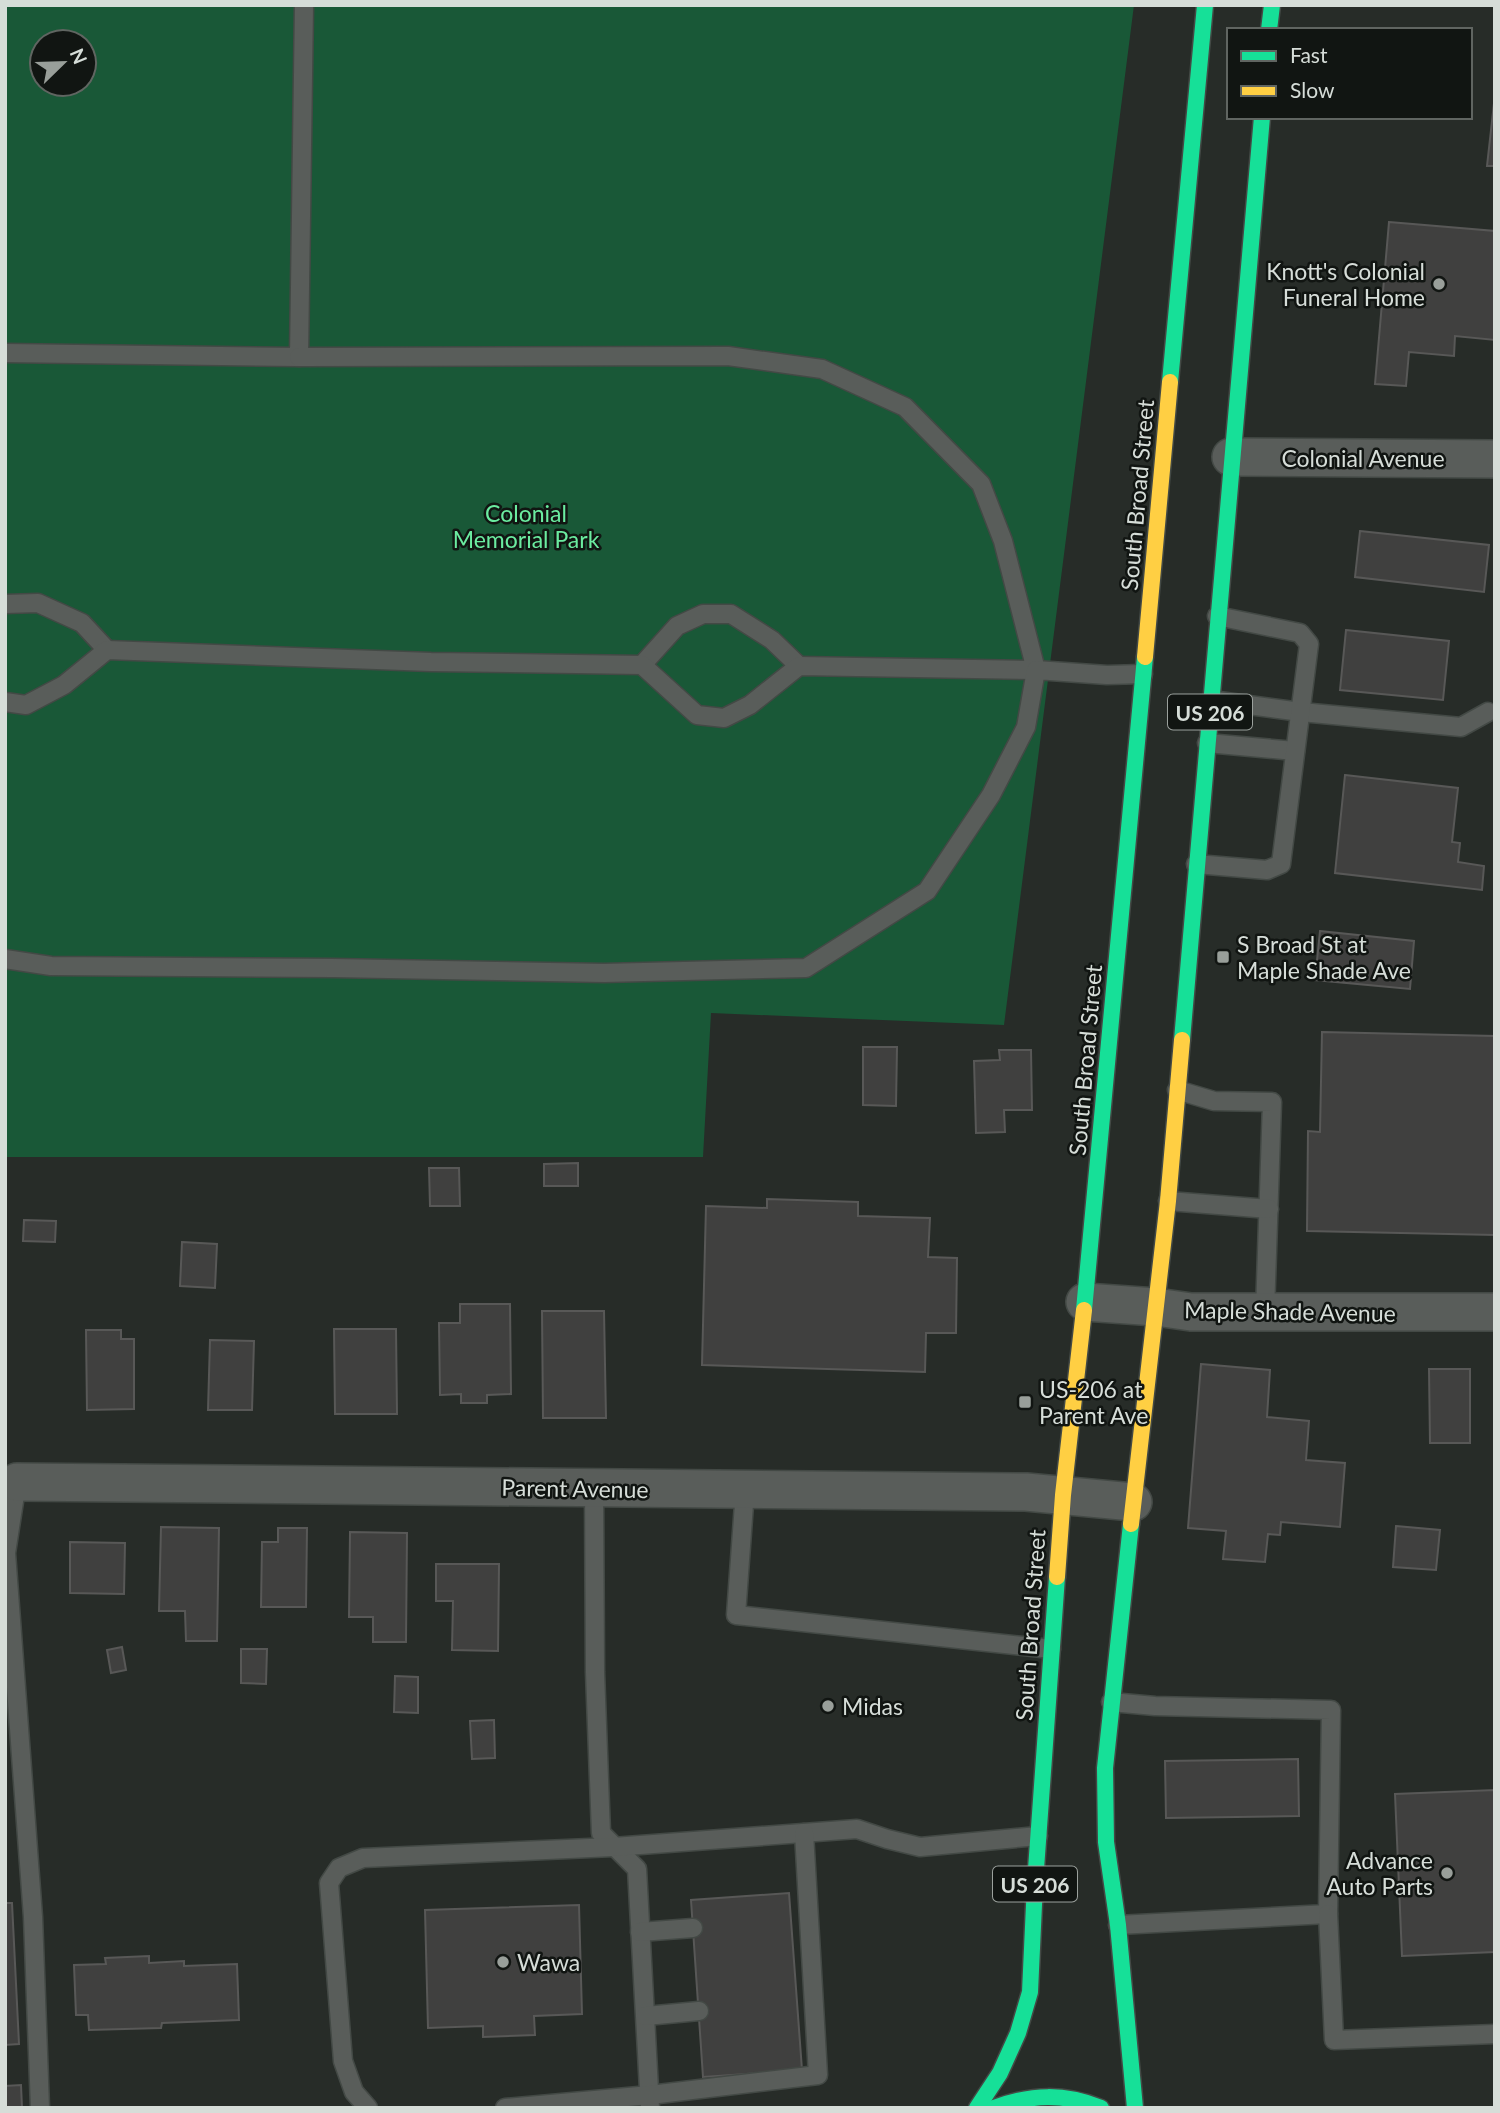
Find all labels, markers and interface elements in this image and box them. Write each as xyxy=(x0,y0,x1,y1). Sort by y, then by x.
north arrow xyxy=(28,28,98,98)
legend xyxy=(1227,28,1472,119)
text: Fast xyxy=(1290,42,1328,67)
text: N xyxy=(66,45,93,67)
text: Slow xyxy=(1290,77,1335,102)
place label: Knott's Colonial Funeral Home xyxy=(1266,257,1425,311)
marker: Knott's Colonial Funeral Home xyxy=(1431,276,1447,292)
street label: South Broad Street xyxy=(1115,398,1159,592)
street label: Colonial Avenue xyxy=(1281,444,1445,472)
park label: Colonial Memorial Park xyxy=(453,499,600,553)
road number: US 206 xyxy=(1168,694,1252,730)
place label: S Broad St at Maple Shade Ave xyxy=(1237,930,1411,984)
marker: S Broad St at Maple Shade Ave xyxy=(1215,949,1231,965)
street label: South Broad Street xyxy=(1063,963,1107,1157)
street label: Maple Shade Avenue xyxy=(1184,1295,1396,1327)
place label: US-206 at Parent Ave xyxy=(1039,1375,1148,1429)
marker: US-206 at Parent Ave xyxy=(1017,1394,1033,1410)
street label: Parent Avenue xyxy=(501,1473,649,1503)
street label: South Broad Street xyxy=(1009,1528,1051,1722)
place label: Midas xyxy=(842,1692,903,1720)
marker: Midas xyxy=(820,1698,836,1714)
place label: Advance Auto Parts xyxy=(1326,1846,1433,1900)
marker: Advance Auto Parts xyxy=(1439,1865,1455,1881)
road number: US 206 xyxy=(993,1867,1077,1902)
place label: Wawa xyxy=(517,1948,580,1976)
marker: Wawa xyxy=(495,1954,511,1970)

